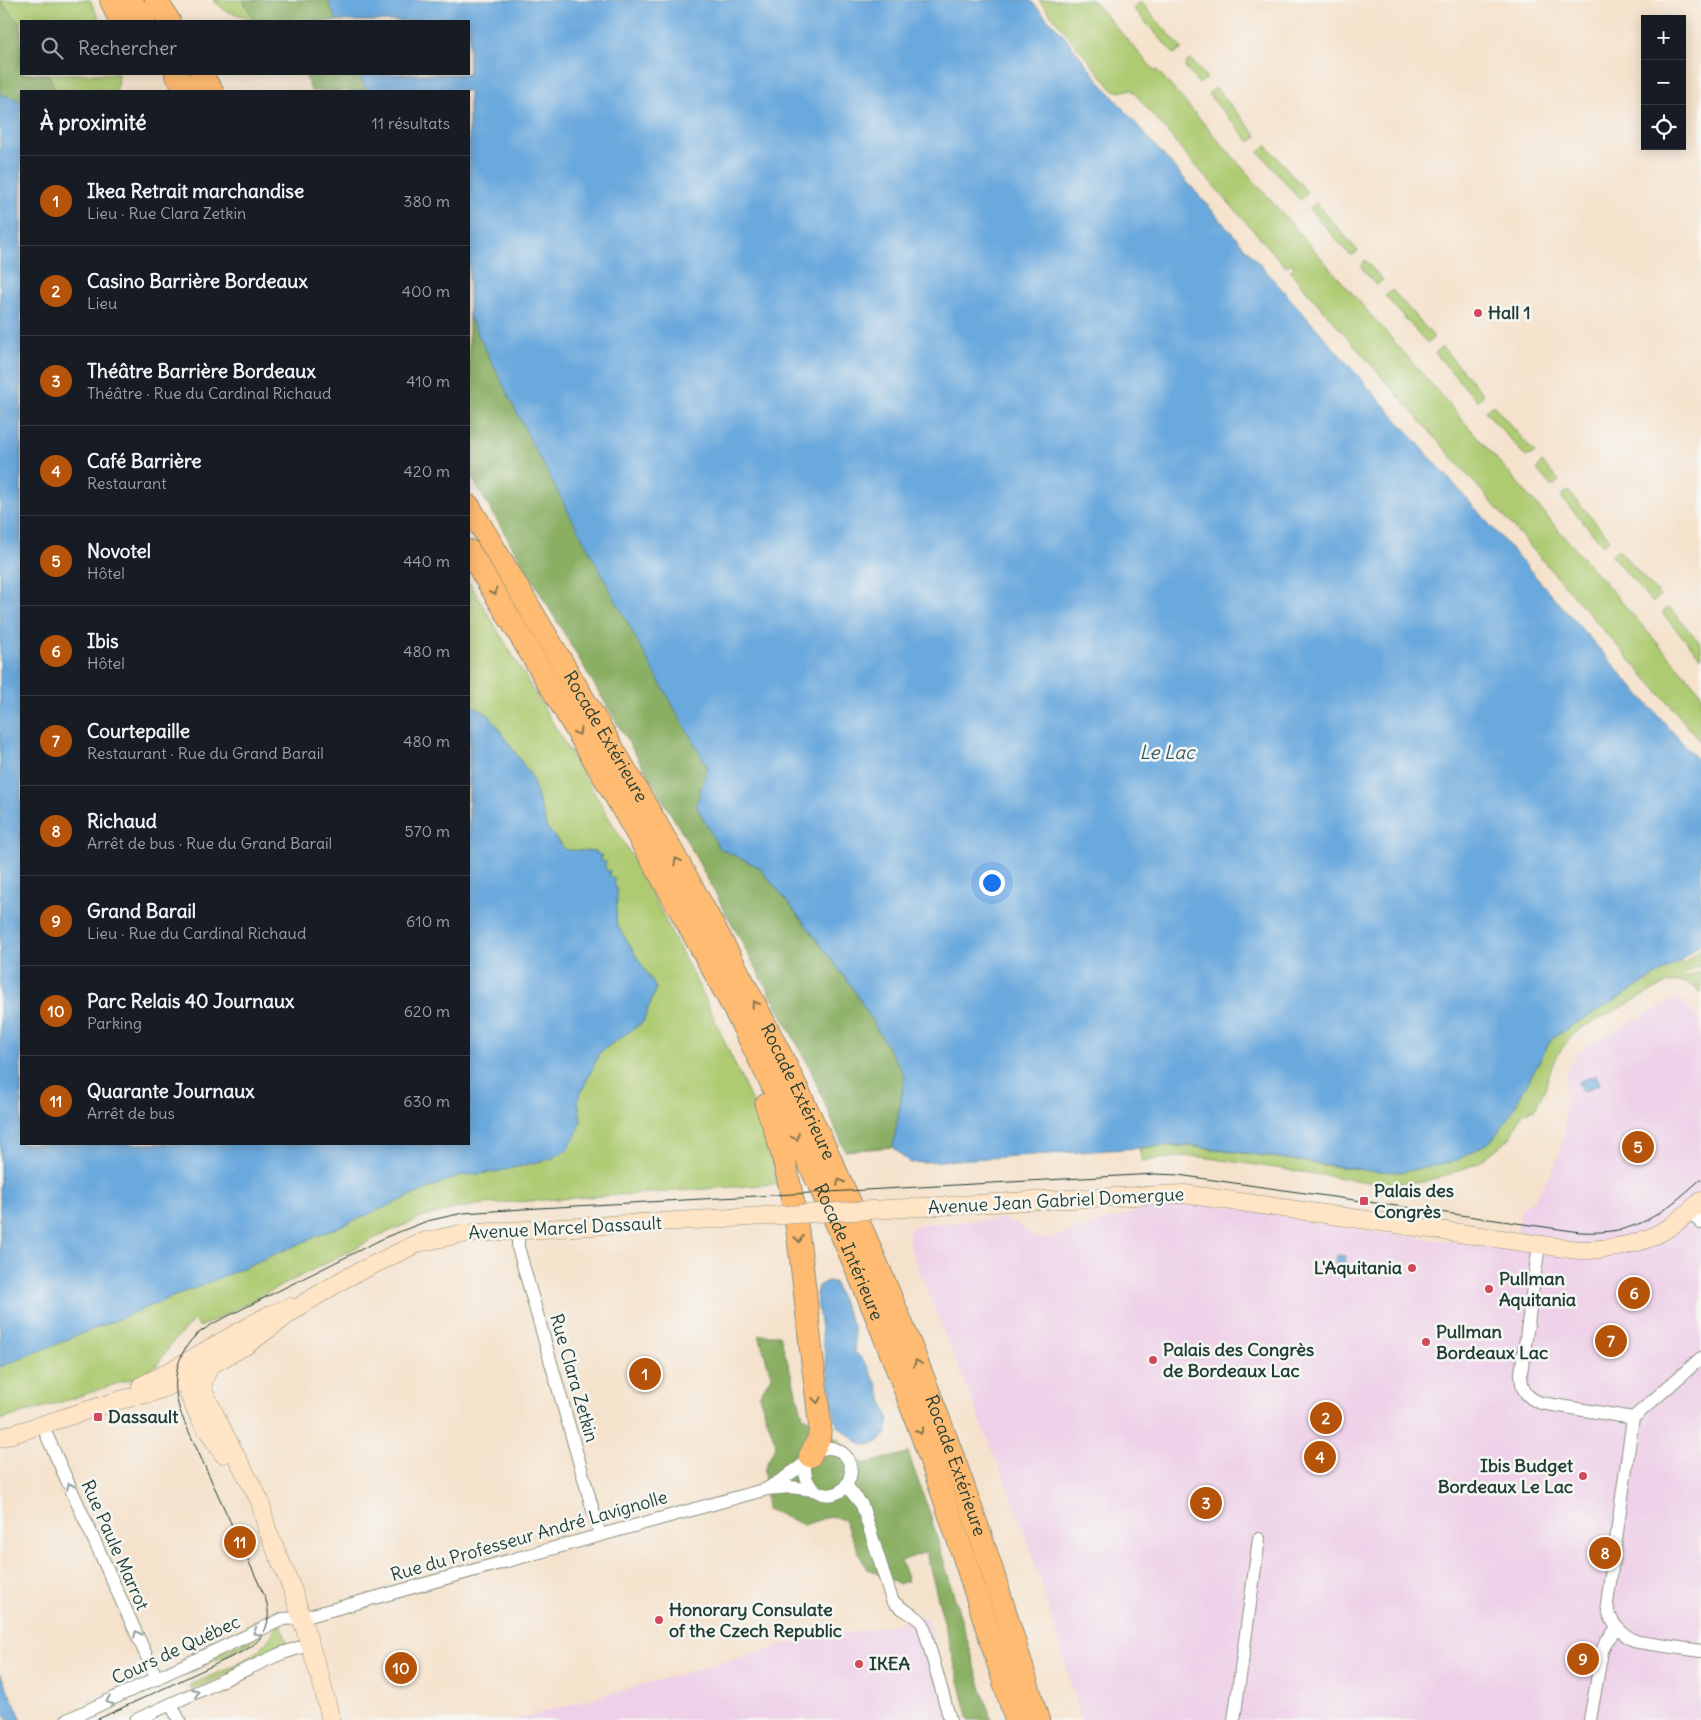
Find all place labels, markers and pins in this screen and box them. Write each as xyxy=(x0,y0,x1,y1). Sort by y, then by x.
place label: Hall 1 xyxy=(1488,301,1531,324)
marker: Hall 1 xyxy=(1472,307,1484,319)
pin: 5 xyxy=(1622,1128,1654,1166)
place label: Palais des Congrès xyxy=(1374,1179,1454,1223)
marker: Palais des Congrès xyxy=(1358,1195,1370,1207)
place label: L'Aquitania xyxy=(1314,1256,1402,1279)
marker: L'Aquitania xyxy=(1406,1262,1418,1274)
place label: Pullman Aquitania xyxy=(1499,1267,1576,1311)
pin: 6 xyxy=(1618,1274,1650,1312)
marker: Pullman Aquitania xyxy=(1483,1283,1495,1295)
place label: Pullman Bordeaux Lac xyxy=(1436,1320,1548,1364)
pin: 7 xyxy=(1595,1322,1627,1360)
marker: Pullman Bordeaux Lac xyxy=(1420,1336,1432,1348)
place label: Palais des Congrès de Bordeaux Lac xyxy=(1163,1338,1314,1382)
marker: Palais des Congrès de Bordeaux Lac xyxy=(1147,1354,1159,1366)
pin: 1 xyxy=(629,1355,661,1393)
pin: 2 xyxy=(1310,1399,1342,1437)
place label: Dassault xyxy=(108,1405,179,1428)
marker: Dassault xyxy=(92,1411,104,1423)
pin: 4 xyxy=(1304,1438,1336,1476)
place label: Ibis Budget Bordeaux Le Lac xyxy=(1438,1454,1574,1498)
marker: Ibis Budget Bordeaux Le Lac xyxy=(1577,1470,1589,1482)
pin: 3 xyxy=(1190,1484,1222,1522)
pin: 11 xyxy=(224,1523,256,1561)
pin: 8 xyxy=(1589,1534,1621,1572)
place label: Honorary Consulate of the Czech Republic xyxy=(669,1598,842,1642)
marker: Honorary Consulate of the Czech Republic xyxy=(653,1614,665,1626)
pin: 9 xyxy=(1567,1640,1599,1678)
pin: 10 xyxy=(385,1649,417,1687)
place label: IKEA xyxy=(869,1652,910,1675)
marker: IKEA xyxy=(853,1658,865,1670)

